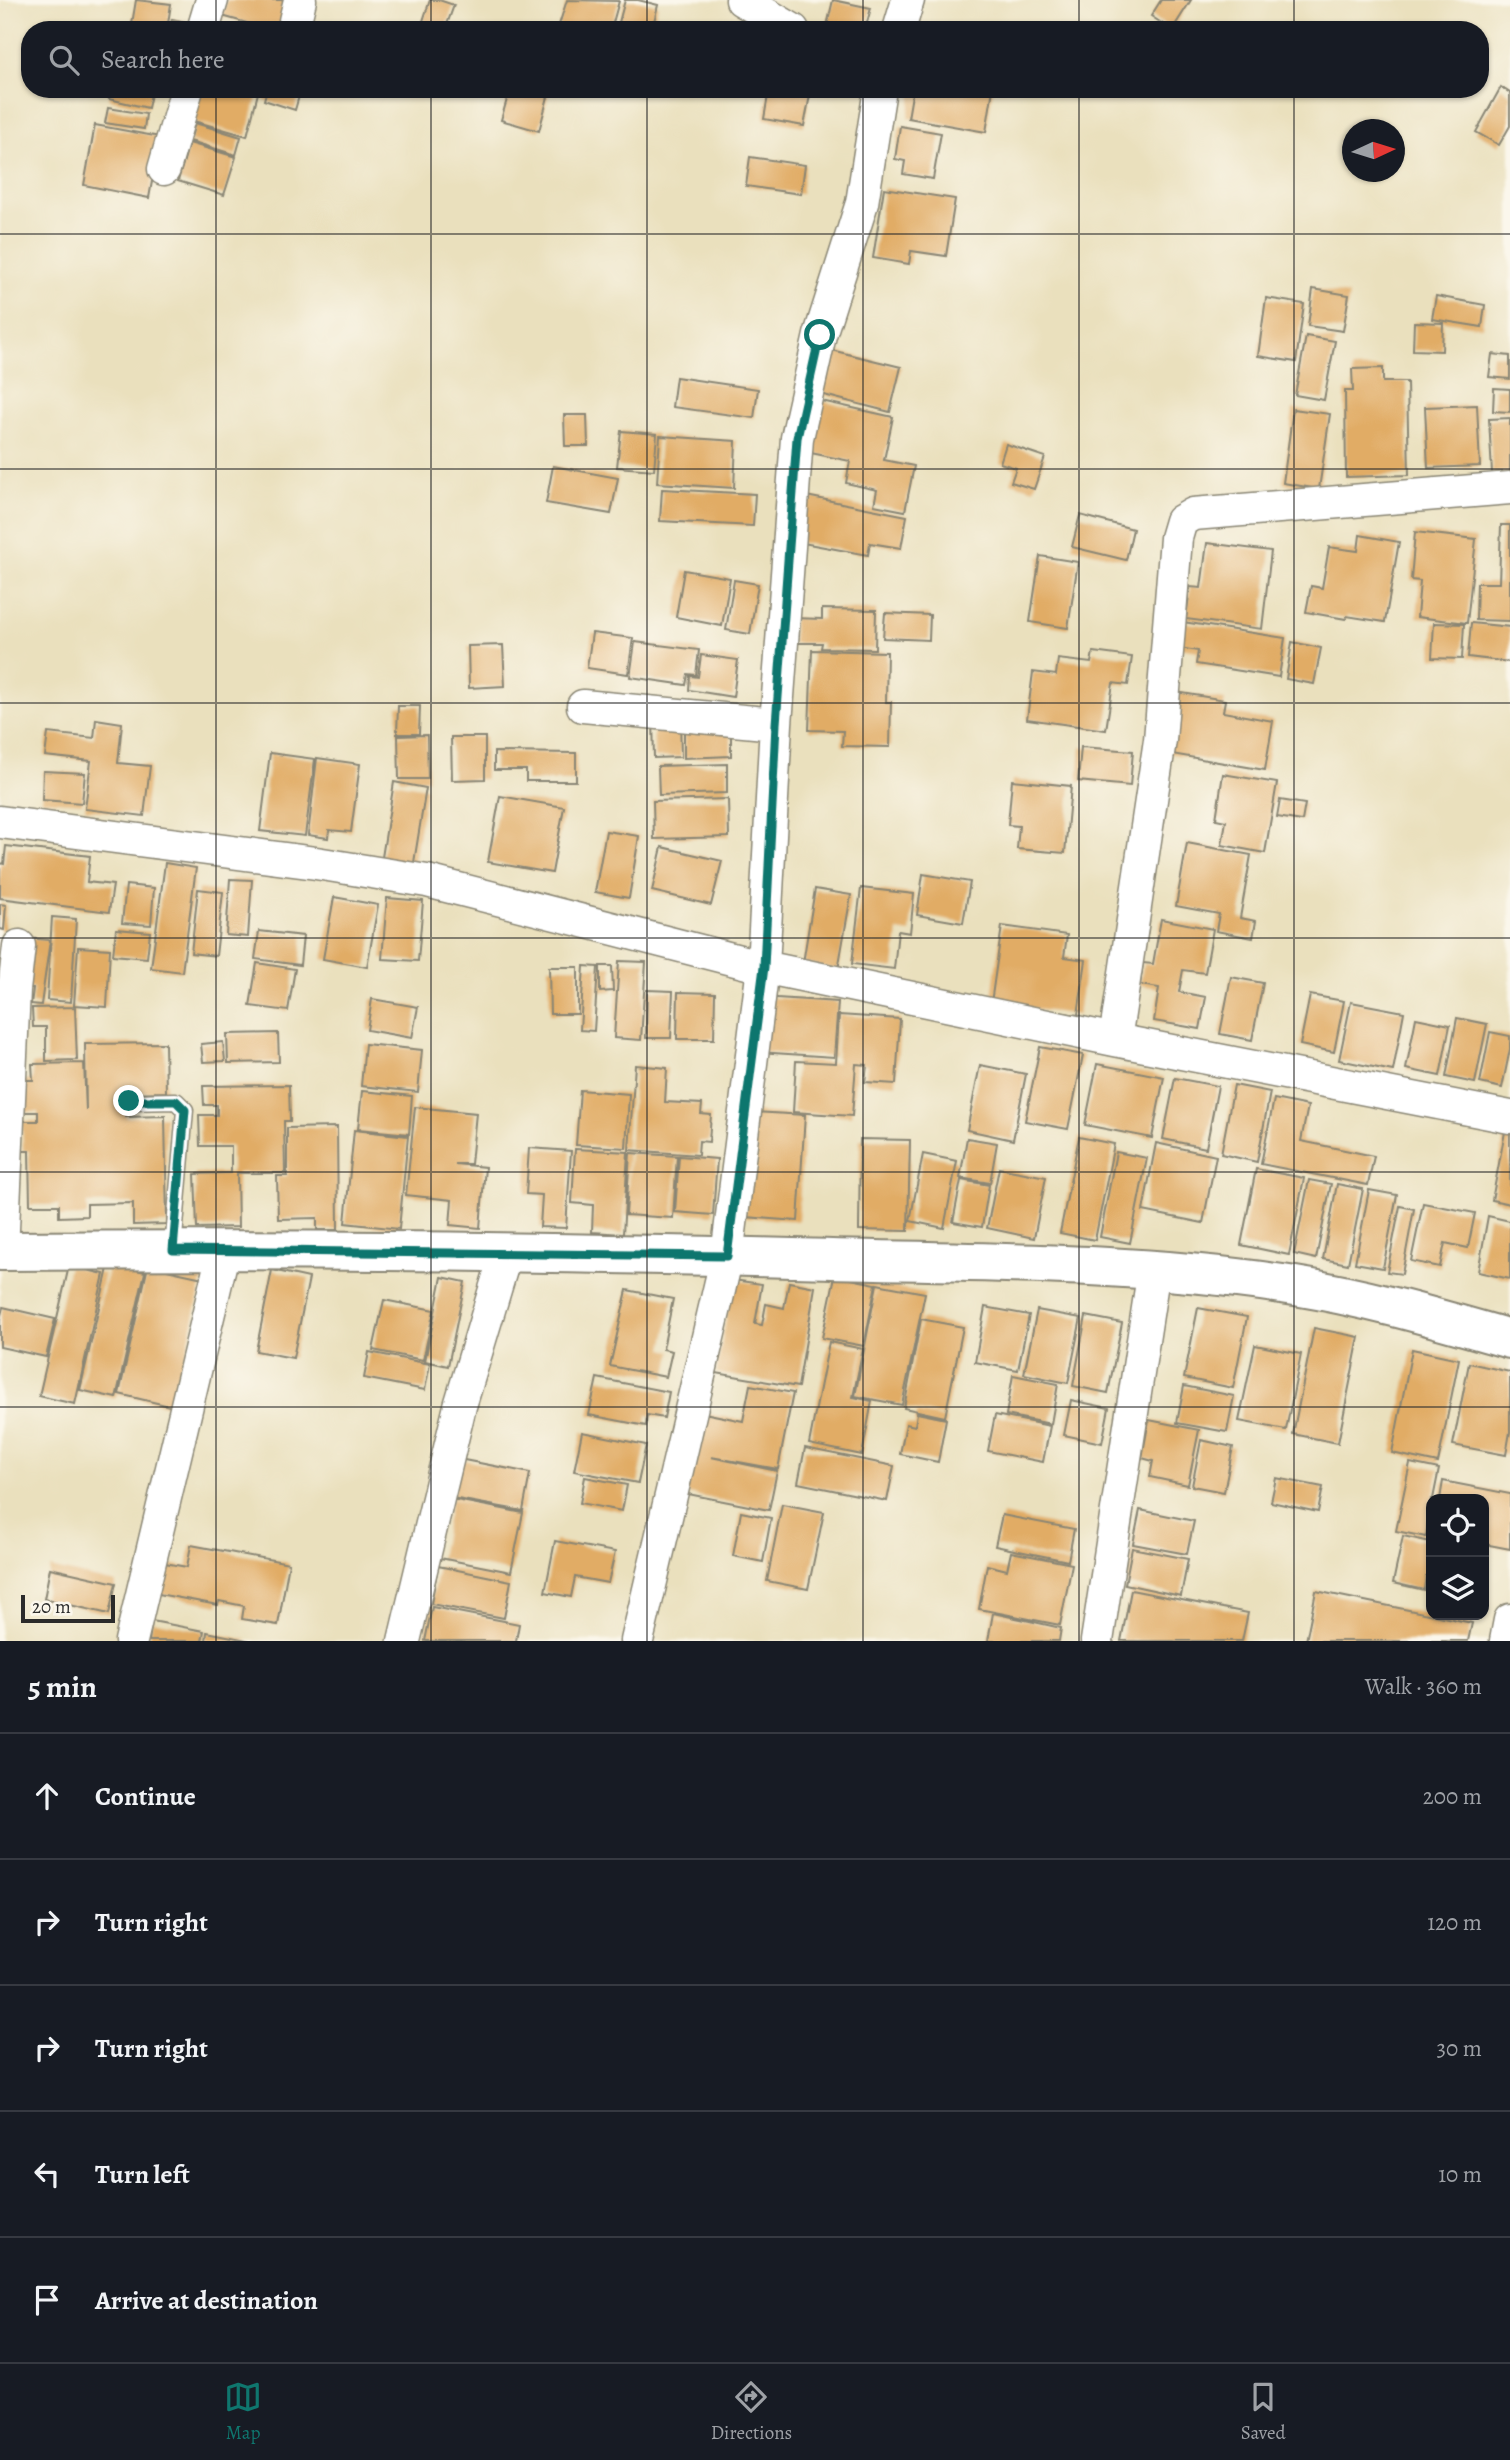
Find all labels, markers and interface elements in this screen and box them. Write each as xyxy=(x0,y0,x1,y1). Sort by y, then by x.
search box xyxy=(21,21,1489,98)
icon: search xyxy=(45,41,83,79)
text: Search here xyxy=(101,42,225,77)
north arrow xyxy=(1342,119,1405,182)
route start xyxy=(804,319,835,350)
route end xyxy=(113,1085,144,1116)
map controls xyxy=(1426,1494,1489,1620)
button: locate xyxy=(1426,1494,1489,1557)
button: layers xyxy=(1426,1557,1489,1620)
scale bar xyxy=(21,1592,116,1624)
text: 20 m xyxy=(32,1594,71,1620)
text: 5 min xyxy=(28,1667,97,1707)
text: Walk · 360 m xyxy=(1365,1671,1482,1702)
icon: ahead xyxy=(28,1777,66,1815)
text: Continue xyxy=(95,1779,196,1814)
text: 200 m xyxy=(1423,1781,1482,1812)
icon: right xyxy=(28,1903,66,1941)
text: Turn right xyxy=(95,1905,208,1940)
text: 120 m xyxy=(1427,1907,1482,1938)
icon: right xyxy=(28,2029,66,2067)
text: Turn right xyxy=(95,2031,208,2066)
text: 30 m xyxy=(1436,2033,1482,2064)
icon: left xyxy=(28,2155,66,2193)
text: Turn left xyxy=(95,2157,190,2192)
text: 10 m xyxy=(1438,2159,1482,2190)
icon: arrive xyxy=(28,2281,66,2319)
text: Arrive at destination xyxy=(95,2283,318,2318)
tab: Map xyxy=(224,2378,262,2446)
tab: Directions xyxy=(711,2378,792,2446)
tab: Saved xyxy=(1241,2378,1286,2446)

